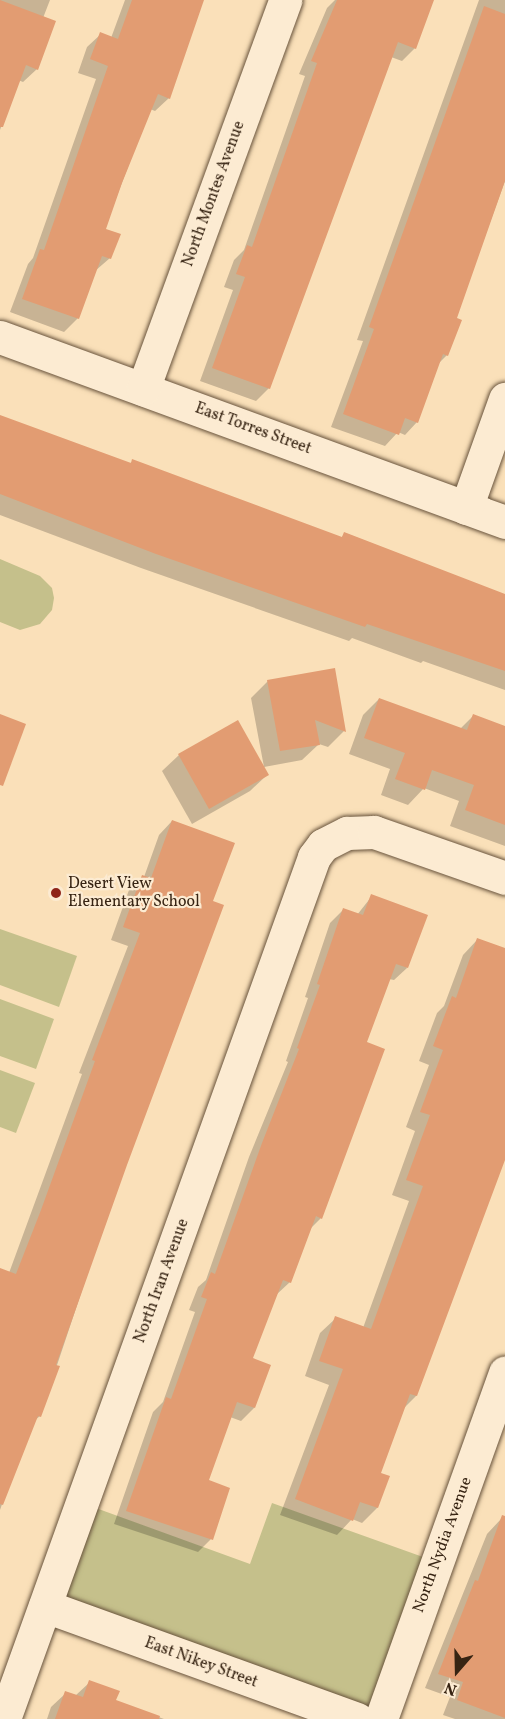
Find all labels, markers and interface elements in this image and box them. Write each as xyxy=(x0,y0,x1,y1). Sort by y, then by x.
street label: North Montes Avenue xyxy=(179,119,249,269)
street label: East Torres Street xyxy=(192,399,314,459)
place label: Desert View Elementary School xyxy=(68,874,200,912)
marker: Desert View Elementary School xyxy=(49,886,63,900)
street label: North Iran Avenue xyxy=(131,1216,193,1346)
street label: North Nydia Avenue xyxy=(409,1474,477,1616)
street label: East Nikey Street xyxy=(142,1634,260,1692)
north arrow xyxy=(427,1641,487,1701)
text: N xyxy=(442,1676,460,1700)

